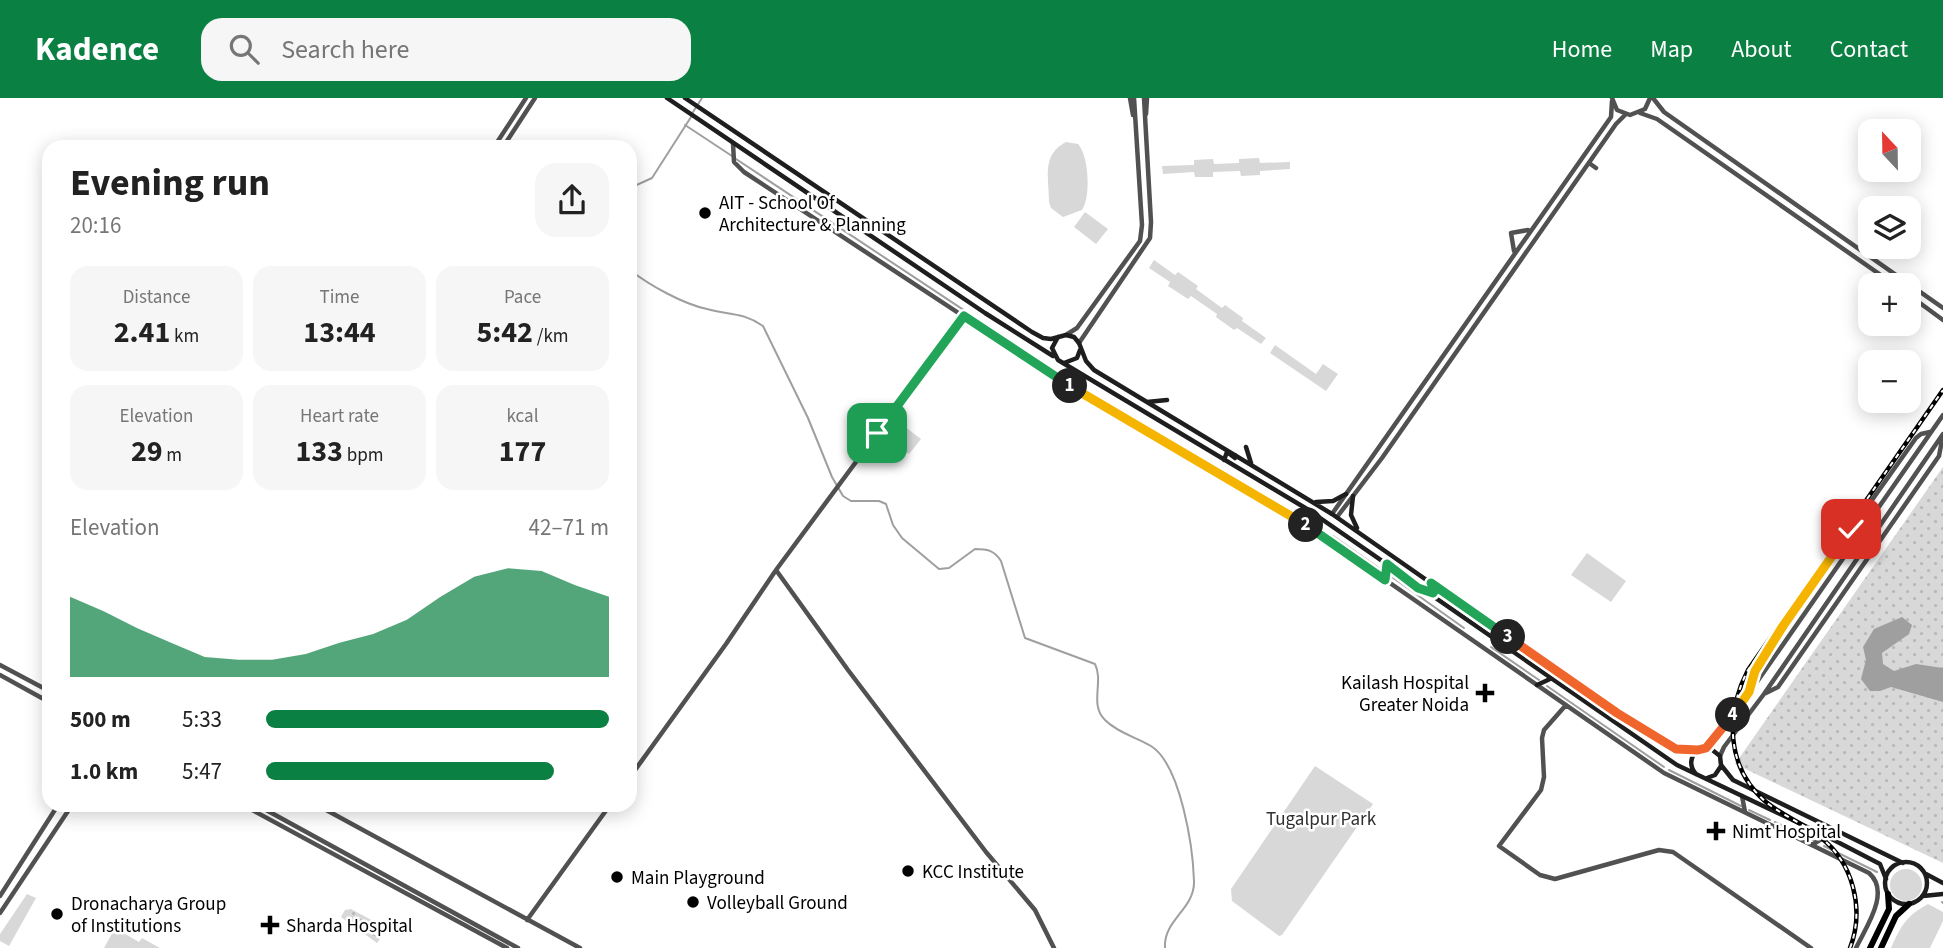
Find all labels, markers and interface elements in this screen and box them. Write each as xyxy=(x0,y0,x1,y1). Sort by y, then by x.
search box xyxy=(201,18,691,81)
text: Kadence xyxy=(35,26,159,73)
icon: search xyxy=(225,30,263,68)
text: Search here xyxy=(281,31,409,68)
text: Home xyxy=(1552,32,1612,67)
text: Map xyxy=(1650,32,1693,67)
text: About xyxy=(1731,32,1792,67)
text: Contact xyxy=(1830,32,1908,67)
north arrow xyxy=(1858,119,1922,182)
map controls xyxy=(1858,119,1921,413)
text: Evening run xyxy=(70,156,270,210)
button: share xyxy=(535,163,609,237)
place label: AIT - School Of Architecture & Planning xyxy=(719,190,906,239)
button: layers xyxy=(1858,196,1921,259)
marker: AIT - School Of Architecture & Planning xyxy=(697,205,713,221)
text: 20:16 xyxy=(70,209,121,242)
button: + xyxy=(1858,273,1921,336)
text: Distance xyxy=(123,284,190,311)
text: Time xyxy=(319,284,360,311)
text: Pace xyxy=(504,284,541,311)
text: 2.41 xyxy=(114,311,170,354)
text: 13:44 xyxy=(303,311,376,354)
text: 5:42 xyxy=(476,311,533,354)
text: km xyxy=(170,323,199,350)
text: /km xyxy=(533,323,569,350)
button: − xyxy=(1858,350,1921,413)
pin: 1 xyxy=(1052,368,1088,404)
text: 1 xyxy=(1064,372,1075,399)
text: Elevation xyxy=(120,403,193,430)
text: Heart rate xyxy=(300,403,379,430)
text: kcal xyxy=(507,403,538,430)
pin xyxy=(847,403,907,463)
icon: arrive xyxy=(858,414,896,452)
text: 29 xyxy=(131,430,163,473)
text: 133 xyxy=(295,430,343,473)
text: 177 xyxy=(499,430,546,473)
text: m xyxy=(163,442,182,469)
text: bpm xyxy=(343,442,384,469)
pin xyxy=(1821,499,1881,559)
pin: 2 xyxy=(1288,508,1324,542)
icon: check xyxy=(1832,510,1870,548)
text: Elevation xyxy=(70,511,160,544)
text: 42–71 m xyxy=(529,511,609,544)
text: 2 xyxy=(1300,511,1311,538)
pin: 3 xyxy=(1490,620,1526,654)
text: 3 xyxy=(1502,623,1513,650)
place label: Kailash Hospital Greater Noida xyxy=(1341,670,1469,719)
marker: Kailash Hospital Greater Noida xyxy=(1475,683,1495,703)
pin: 4 xyxy=(1716,698,1750,732)
text: 4 xyxy=(1727,701,1738,728)
text: 500 m xyxy=(70,703,131,736)
text: 5:33 xyxy=(182,703,222,736)
text: 1.0 km xyxy=(70,755,138,788)
text: 5:47 xyxy=(182,755,222,788)
park label: Tugalpur Park xyxy=(1266,806,1377,833)
place label: Nimt Hospital xyxy=(1732,819,1841,846)
marker: Nimt Hospital xyxy=(1706,821,1726,841)
place label: KCC Institute xyxy=(922,859,1024,886)
marker: KCC Institute xyxy=(900,863,916,879)
place label: Main Playground xyxy=(631,865,765,892)
marker: Main Playground xyxy=(609,869,625,885)
place label: Volleyball Ground xyxy=(707,890,848,917)
place label: Dronacharya Group of Institutions xyxy=(71,891,226,940)
marker: Volleyball Ground xyxy=(685,894,701,910)
marker: Dronacharya Group of Institutions xyxy=(49,906,65,922)
place label: Sharda Hospital xyxy=(286,913,413,940)
marker: Sharda Hospital xyxy=(260,915,280,935)

